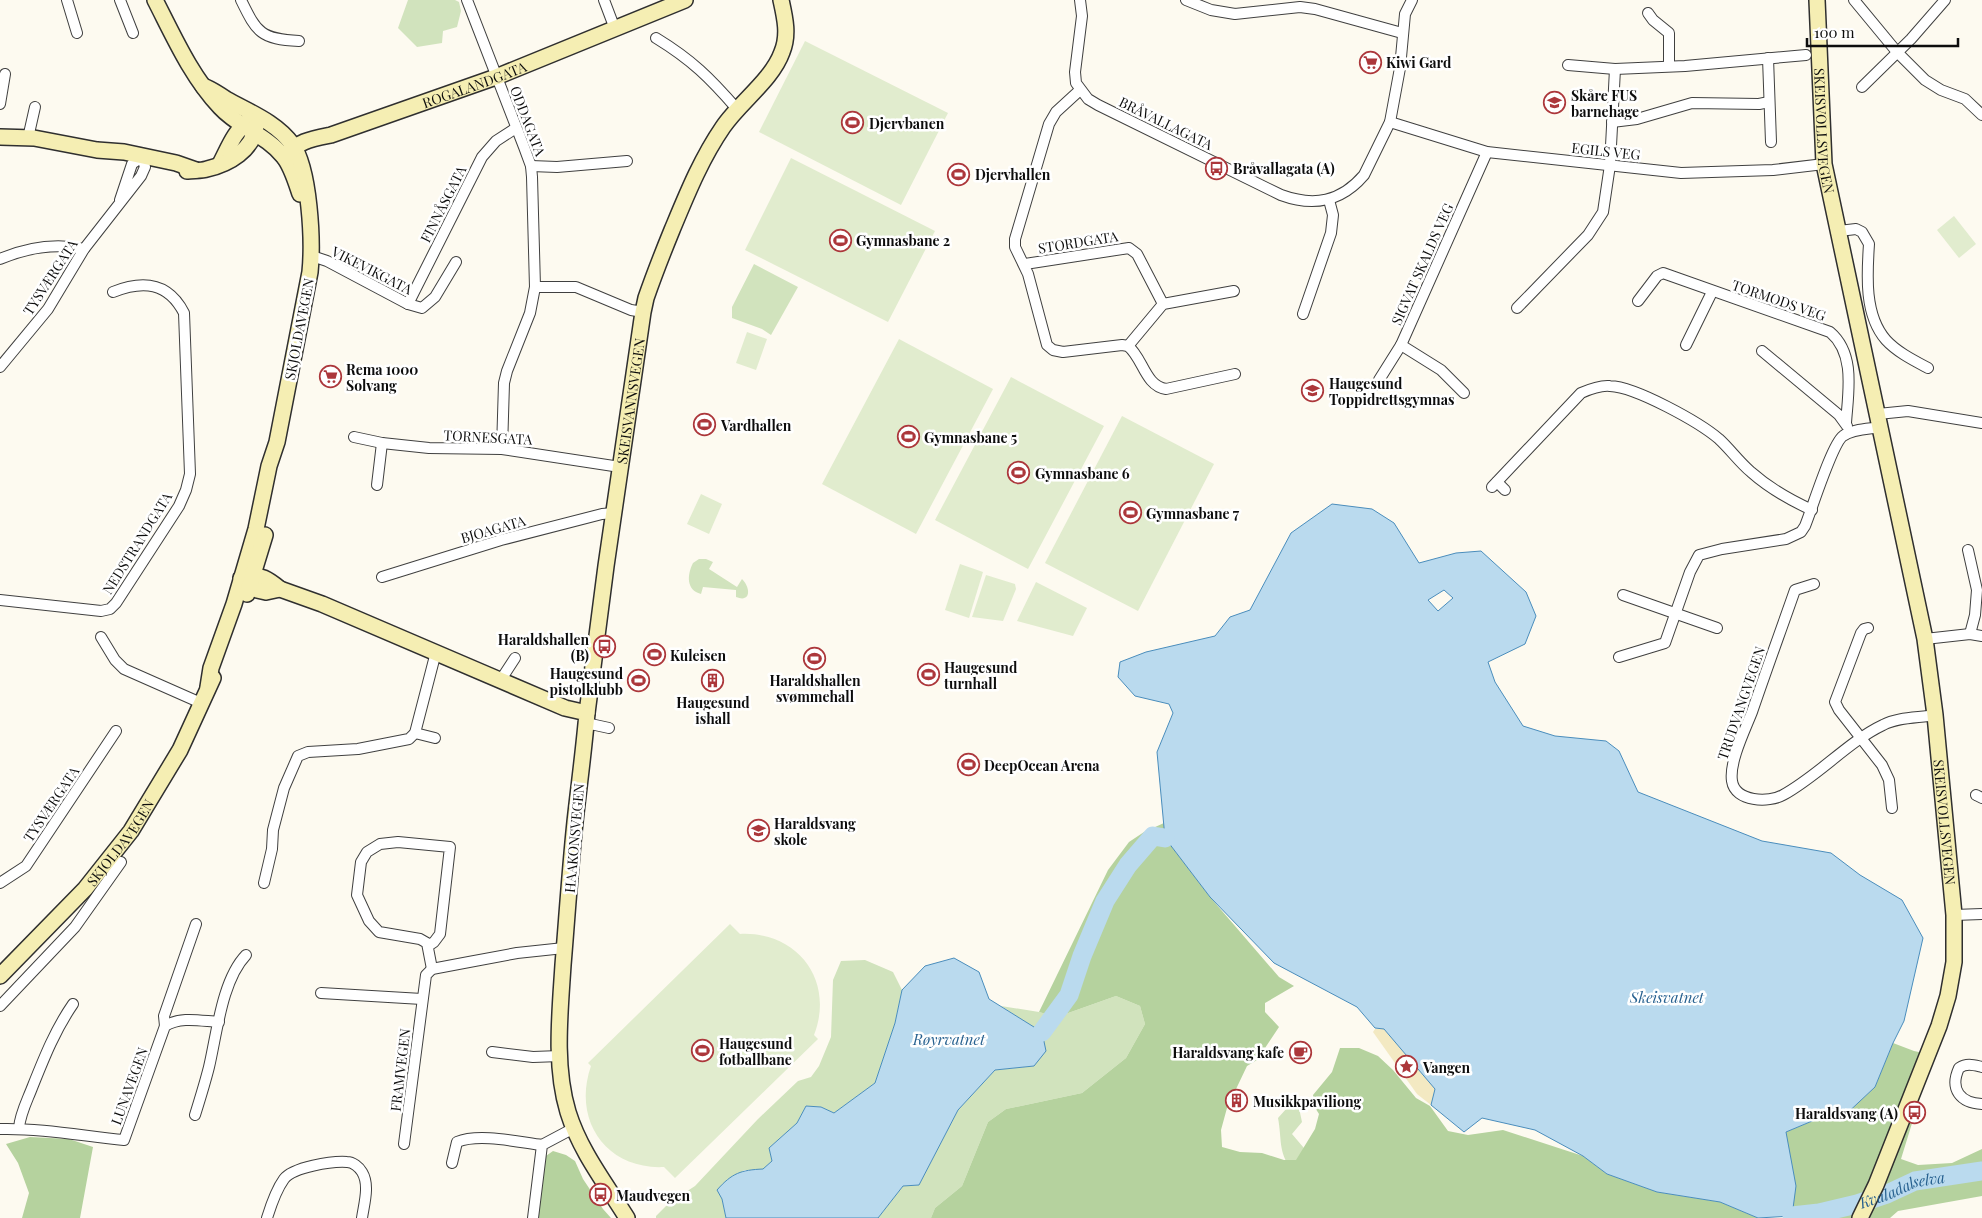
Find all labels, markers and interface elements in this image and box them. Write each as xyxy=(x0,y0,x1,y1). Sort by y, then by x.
scale bar xyxy=(1807,15,1958,47)
text: 100 m xyxy=(1814,22,1855,42)
supermarket icon: Kiwi Gard xyxy=(1358,50,1382,74)
place label: Kiwi Gard xyxy=(1386,53,1452,72)
street label: ROGALANDGATA xyxy=(419,56,529,112)
street label: SKEISVOLLSVEGEN xyxy=(1810,67,1840,195)
street label: ODDAGATA xyxy=(506,83,550,159)
place label: Skåre FUS barnehage xyxy=(1571,86,1639,121)
school or university icon: Skåre FUS barnehage xyxy=(1543,91,1567,115)
street label: BRÅVALLAGATA xyxy=(1116,92,1216,154)
sports icon: Djervbanen xyxy=(841,111,865,135)
place label: Djervbanen xyxy=(869,114,945,133)
street label: EGILS VEG xyxy=(1571,138,1642,164)
bus stop icon: Bråvallagata (A) xyxy=(1205,156,1229,180)
place label: Bråvallagata (A) xyxy=(1233,159,1335,178)
street label: FINNÅSGATA xyxy=(416,162,471,246)
sports icon: Djervhallen xyxy=(947,162,971,186)
place label: Djervhallen xyxy=(975,165,1051,184)
street label: SIGVAT SKALDS VEG xyxy=(1387,200,1457,328)
street label: STORDGATA xyxy=(1037,226,1119,258)
sports icon: Gymnasbane 2 xyxy=(828,228,852,252)
place label: Gymnasbane 2 xyxy=(856,231,950,250)
street label: TYSVÆRGATA xyxy=(18,235,82,319)
street label: VIKEVIKGATA xyxy=(328,241,416,299)
street label: TORMODS VEG xyxy=(1729,275,1829,325)
street label: SKJOLDAVEGEN xyxy=(280,276,318,381)
street label: SKEISVANNSVEGEN xyxy=(611,337,649,465)
place label: Rema 1000 Solvang xyxy=(346,360,418,395)
supermarket icon: Rema 1000 Solvang xyxy=(318,365,342,389)
place label: Haugesund Toppidrettsgymnas xyxy=(1329,374,1454,409)
school or university icon: Haugesund Toppidrettsgymnas xyxy=(1301,379,1325,403)
sports icon: Vardhallen xyxy=(693,413,717,437)
place label: Vardhallen xyxy=(720,416,792,435)
street label: TORNESGATA xyxy=(443,425,533,449)
sports icon: Gymnasbane 5 xyxy=(896,425,920,449)
place label: Gymnasbane 5 xyxy=(924,428,1017,447)
sports icon: Gymnasbane 6 xyxy=(1007,461,1031,485)
place label: Gymnasbane 6 xyxy=(1035,464,1130,483)
street label: NEDSTRANDGATA xyxy=(98,488,176,598)
sports icon: Gymnasbane 7 xyxy=(1118,501,1142,525)
place label: Gymnasbane 7 xyxy=(1146,504,1240,523)
street label: BJOAGATA xyxy=(458,511,528,547)
place label: Haraldshallen (B) xyxy=(498,630,589,665)
bus stop icon: Haraldshallen (B) xyxy=(593,635,617,659)
sports icon: Kuleisen xyxy=(642,643,666,667)
street label: TRUDVANGVEGEN xyxy=(1713,644,1769,762)
place label: Kuleisen xyxy=(670,646,726,665)
sports icon: Haraldshallen svømmehall xyxy=(803,646,827,670)
place label: Haugesund turnhall xyxy=(943,658,1018,693)
sports icon: Haugesund turnhall xyxy=(916,663,940,687)
place label: Haugesund pistolklubb xyxy=(550,664,624,699)
building icon: Haugesund ishall xyxy=(701,668,725,692)
sports icon: Haugesund pistolklubb xyxy=(627,669,651,693)
place label: Haraldshallen svømmehall xyxy=(769,671,861,706)
place label: Haugesund ishall xyxy=(676,693,750,728)
sports icon: DeepOcean Arena xyxy=(956,753,980,777)
place label: DeepOcean Arena xyxy=(984,756,1100,775)
street label: SKEISVOLLSVEGEN xyxy=(1930,758,1961,886)
street label: TYSVÆRGATA xyxy=(19,762,83,845)
street label: HAAKONSVEGEN xyxy=(560,782,588,893)
street label: SKJOLDAVEGEN xyxy=(82,795,158,890)
place label: Haraldsvang skole xyxy=(774,814,856,849)
school or university icon: Haraldsvang skole xyxy=(746,819,770,843)
water label: Skeisvatnet xyxy=(1629,987,1705,1007)
street label: FRAMVEGEN xyxy=(385,1027,415,1113)
water label: Røyrvatnet xyxy=(912,1029,986,1049)
place label: Haugesund fotballbane xyxy=(719,1034,793,1069)
sports icon: Haugesund fotballbane xyxy=(691,1039,715,1063)
cafe icon: Haraldsvang kafe xyxy=(1288,1040,1312,1064)
place label: Haraldsvang kafe xyxy=(1172,1043,1284,1062)
street label: LUNAVEGEN xyxy=(106,1044,152,1127)
place icon: Vangen xyxy=(1395,1055,1419,1079)
place label: Vangen xyxy=(1422,1058,1471,1077)
building icon: Musikkpaviliong xyxy=(1225,1089,1249,1113)
place label: Musikkpaviliong xyxy=(1253,1092,1361,1111)
bus stop icon: Haraldsvang (A) xyxy=(1902,1101,1926,1125)
place label: Haraldsvang (A) xyxy=(1795,1104,1898,1123)
water label: Kvaladalselva xyxy=(1856,1167,1946,1213)
bus stop icon: Maudvegen xyxy=(588,1183,612,1207)
place label: Maudvegen xyxy=(616,1186,690,1205)

